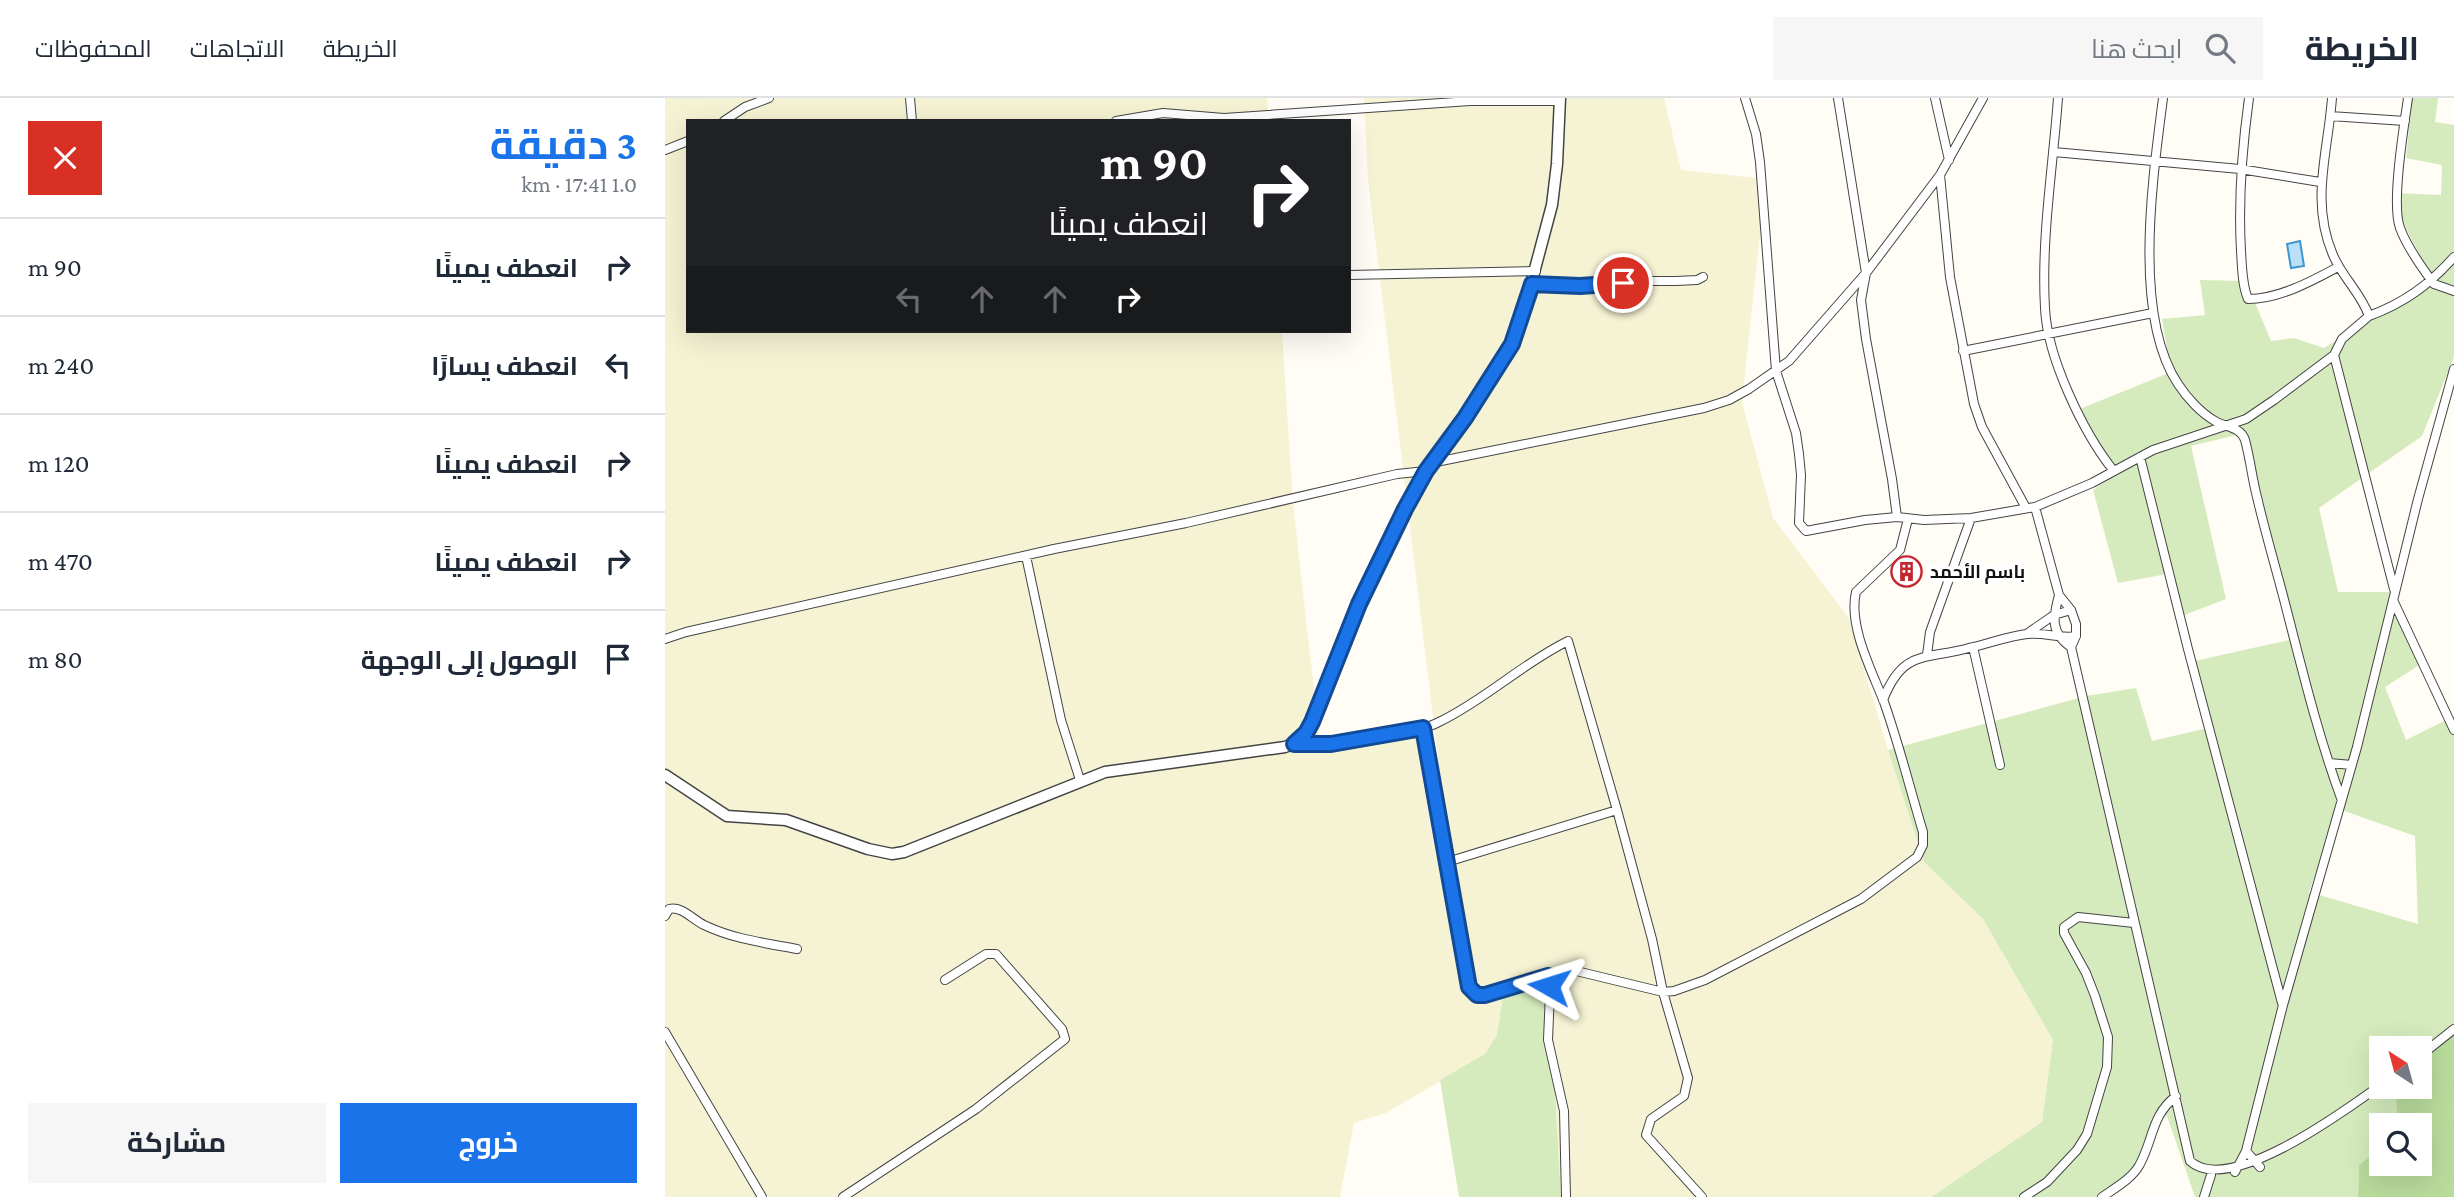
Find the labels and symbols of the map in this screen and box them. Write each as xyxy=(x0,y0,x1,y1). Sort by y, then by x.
pin xyxy=(1593,253,1653,313)
building icon: باسم الأحمد xyxy=(1890,555,1924,589)
place label: باسم الأحمد xyxy=(1930,562,2025,584)
position arrow xyxy=(1512,949,1586,1023)
north arrow xyxy=(2369,1036,2433,1099)

